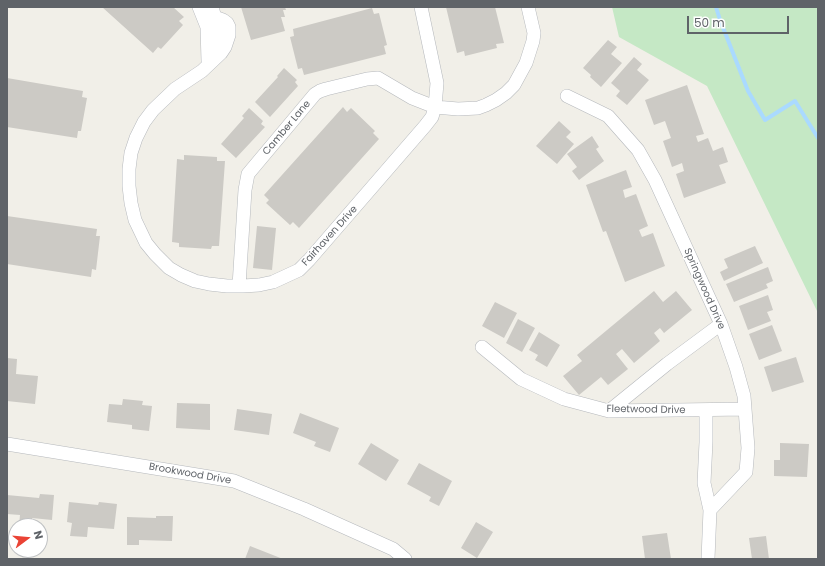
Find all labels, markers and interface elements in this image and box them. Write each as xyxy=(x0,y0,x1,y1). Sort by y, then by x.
scale bar xyxy=(689,8,791,34)
text: 50 m xyxy=(694,14,725,31)
street label: Camber Lane xyxy=(261,98,313,158)
street label: Fairhaven Drive xyxy=(300,203,360,269)
street label: Springwood Drive xyxy=(681,247,727,331)
street label: Fleetwood Drive xyxy=(606,403,686,417)
street label: Brookwood Drive xyxy=(148,461,232,487)
north arrow xyxy=(8,518,48,558)
text: N xyxy=(30,529,47,541)

